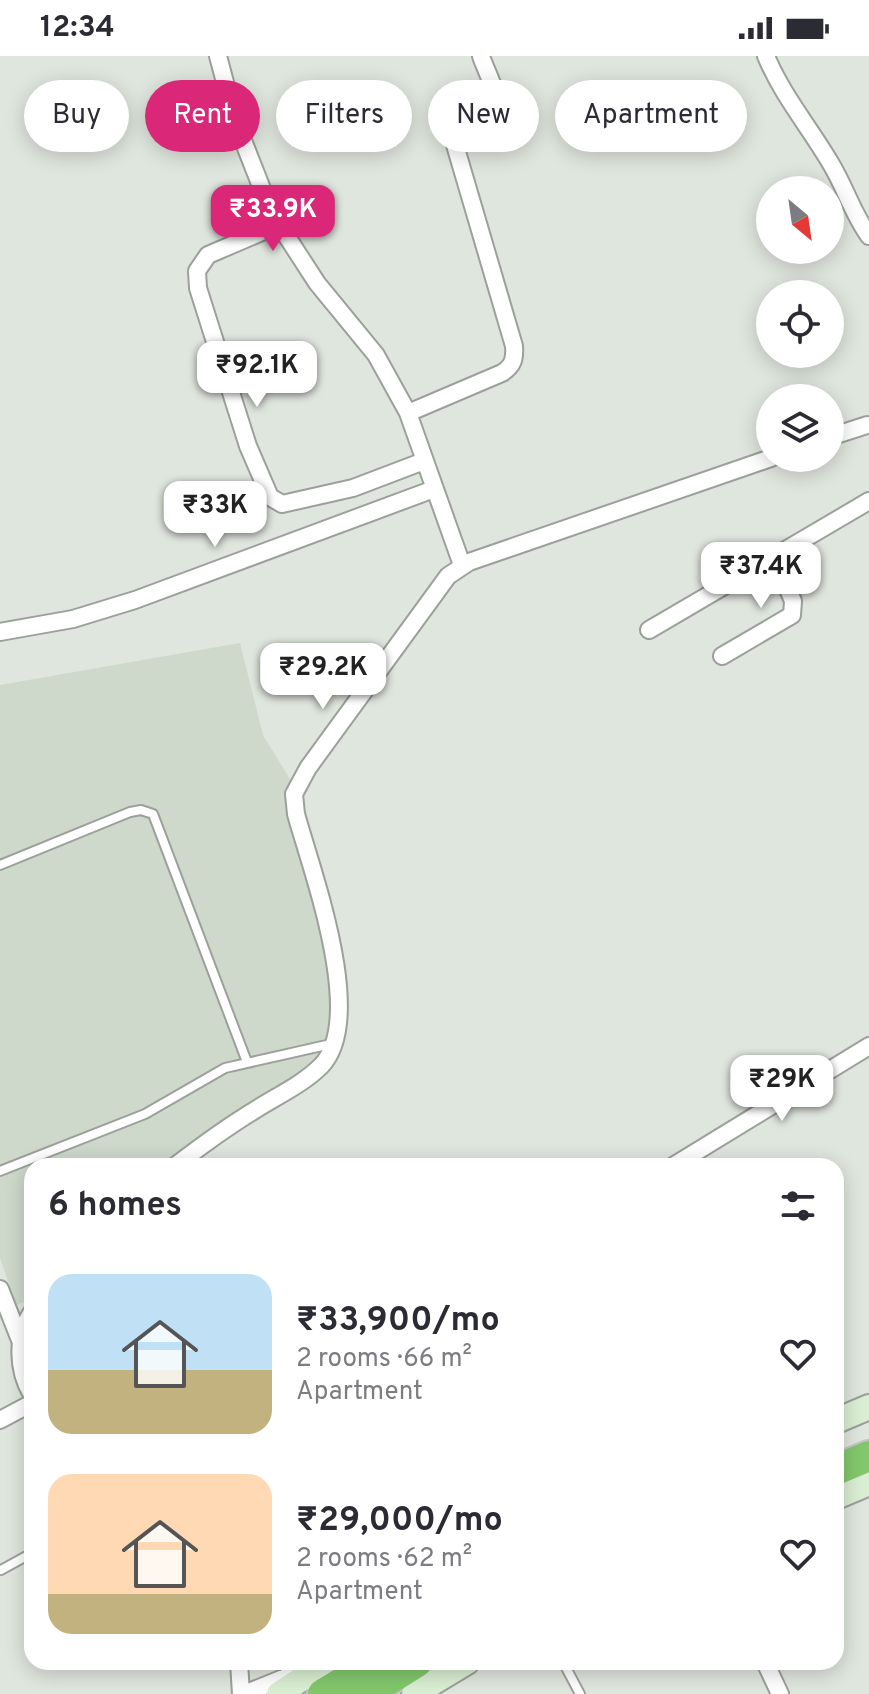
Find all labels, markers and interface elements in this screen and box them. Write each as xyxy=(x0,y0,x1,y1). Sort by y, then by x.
text: 12:34 xyxy=(40,10,115,47)
chip: Buy xyxy=(24,80,129,152)
chip: Rent xyxy=(145,80,260,152)
chip: Filters xyxy=(276,80,412,152)
chip: New xyxy=(428,80,539,152)
chip: Apartment xyxy=(555,80,747,152)
north arrow xyxy=(756,176,844,264)
map controls xyxy=(756,176,844,472)
pin: ₹33.9K xyxy=(208,185,338,253)
text: ₹33.9K xyxy=(229,194,317,227)
button: locate xyxy=(756,280,844,368)
pin: ₹92.1K xyxy=(192,341,322,409)
text: ₹92.1K xyxy=(215,350,299,383)
button: layers xyxy=(756,384,844,472)
pin: ₹33K xyxy=(168,481,262,549)
text: ₹33K xyxy=(182,490,248,523)
pin: ₹37.4K xyxy=(696,542,826,610)
text: ₹37.4K xyxy=(719,551,803,584)
pin: ₹29.2K xyxy=(258,643,388,711)
text: ₹29.2K xyxy=(278,652,368,685)
pin: ₹29K xyxy=(735,1055,829,1123)
text: ₹29K xyxy=(748,1064,816,1097)
icon: filters xyxy=(776,1184,820,1228)
text: 6 homes xyxy=(48,1185,182,1228)
text: ₹33,900/mo xyxy=(296,1300,500,1343)
icon: home xyxy=(112,1306,208,1402)
icon: heart xyxy=(776,1332,820,1376)
text: 2 rooms · 66 m² xyxy=(296,1343,472,1376)
text: Apartment xyxy=(296,1376,423,1409)
text: ₹29,000/mo xyxy=(296,1500,503,1543)
icon: home xyxy=(112,1506,208,1602)
icon: heart xyxy=(776,1532,820,1576)
text: 2 rooms · 62 m² xyxy=(296,1543,472,1576)
text: Apartment xyxy=(296,1576,423,1609)

